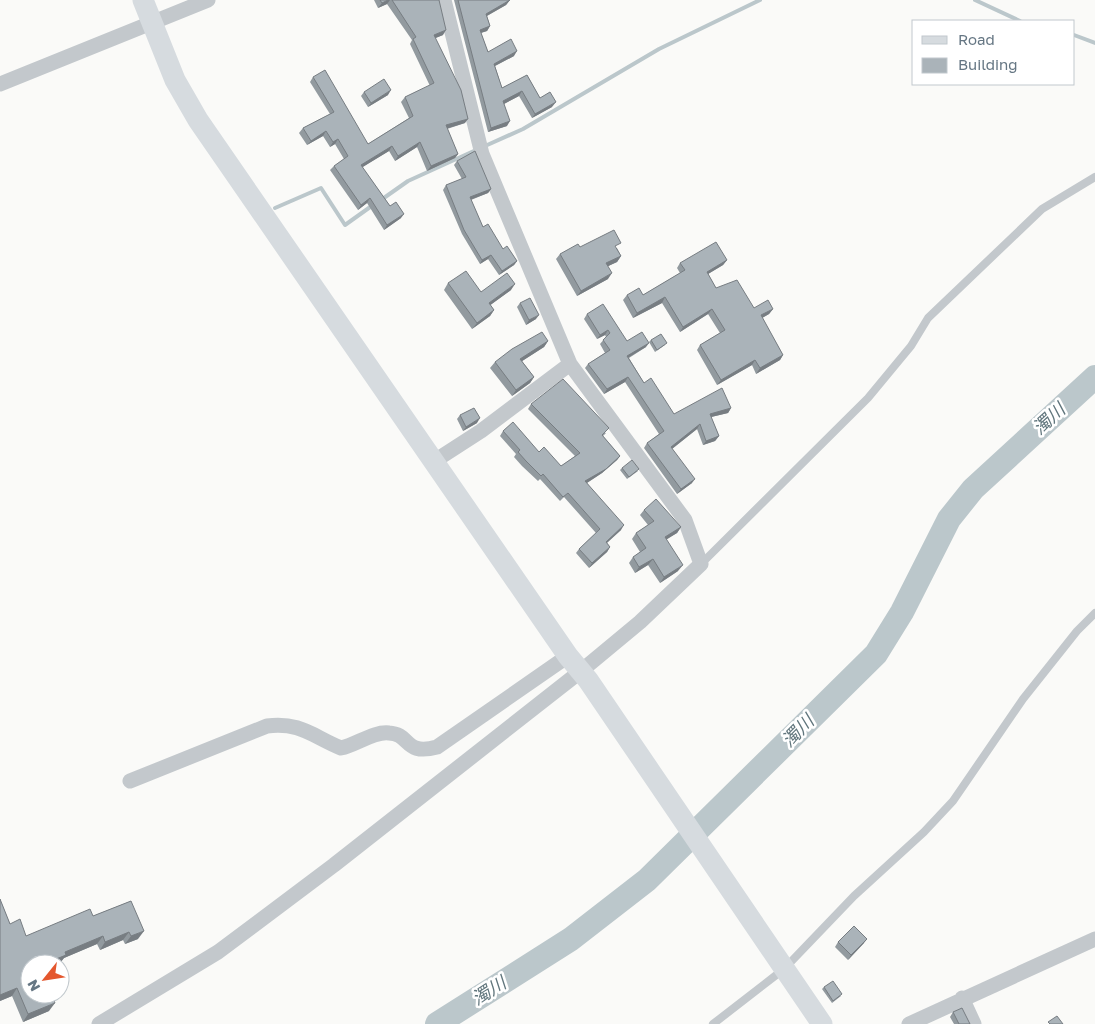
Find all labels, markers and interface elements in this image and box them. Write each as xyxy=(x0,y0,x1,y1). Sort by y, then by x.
legend xyxy=(912,20,1075,85)
text: Road xyxy=(958,30,995,48)
text: Building xyxy=(958,55,1018,73)
water label: 濁川 xyxy=(1028,397,1071,438)
water label: 濁川 xyxy=(777,708,819,751)
north arrow xyxy=(20,954,70,1004)
water label: 濁川 xyxy=(467,970,511,1009)
text: N xyxy=(23,977,43,995)

